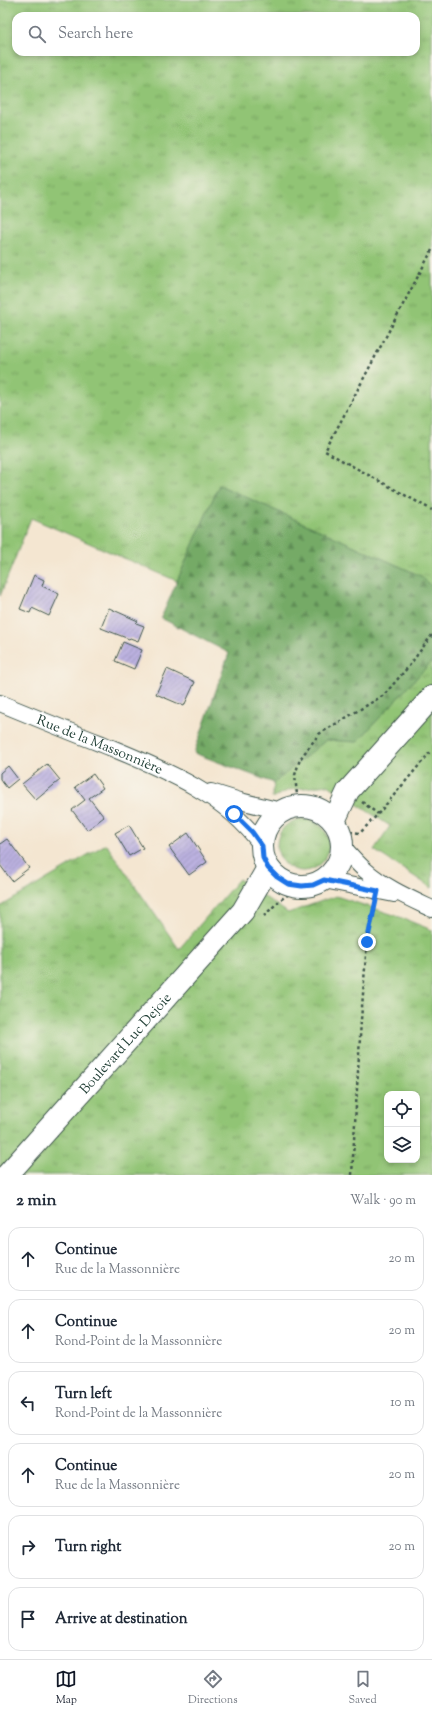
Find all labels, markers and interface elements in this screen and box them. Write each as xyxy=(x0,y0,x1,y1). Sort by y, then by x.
search box xyxy=(12,12,420,56)
icon: search xyxy=(26,23,48,45)
text: Search here xyxy=(58,24,133,45)
street label: Rue de la Massonnière xyxy=(33,711,166,781)
route start xyxy=(225,805,243,823)
route end xyxy=(358,933,376,951)
street label: Boulevard Luc Dejoie xyxy=(76,989,177,1099)
map controls xyxy=(384,1091,420,1163)
button: locate xyxy=(384,1091,420,1127)
button: layers xyxy=(384,1127,420,1163)
text: 2 min xyxy=(16,1189,57,1213)
text: Walk · 90 m xyxy=(350,1192,416,1210)
text: Continue xyxy=(55,1240,117,1261)
icon: ahead xyxy=(17,1248,39,1270)
text: 20 m xyxy=(389,1250,415,1268)
text: Rue de la Massonnière xyxy=(55,1261,180,1279)
text: Continue xyxy=(55,1312,117,1333)
icon: ahead xyxy=(17,1320,39,1342)
text: 20 m xyxy=(389,1322,415,1340)
text: Rond-Point de la Massonnière xyxy=(55,1333,222,1351)
text: Turn left xyxy=(55,1384,112,1405)
icon: left xyxy=(17,1392,39,1414)
text: 10 m xyxy=(390,1394,415,1412)
text: Rond-Point de la Massonnière xyxy=(55,1405,222,1423)
text: Continue xyxy=(55,1456,117,1477)
icon: ahead xyxy=(17,1464,39,1486)
text: 20 m xyxy=(389,1466,415,1484)
text: Rue de la Massonnière xyxy=(55,1477,180,1495)
icon: right xyxy=(17,1536,39,1558)
text: Turn right xyxy=(55,1537,121,1558)
text: 20 m xyxy=(389,1538,415,1556)
icon: arrive xyxy=(17,1608,39,1630)
text: Arrive at destination xyxy=(55,1609,188,1630)
tab: Map xyxy=(55,1668,77,1708)
tab: Directions xyxy=(188,1668,238,1708)
tab: Saved xyxy=(348,1668,377,1708)

